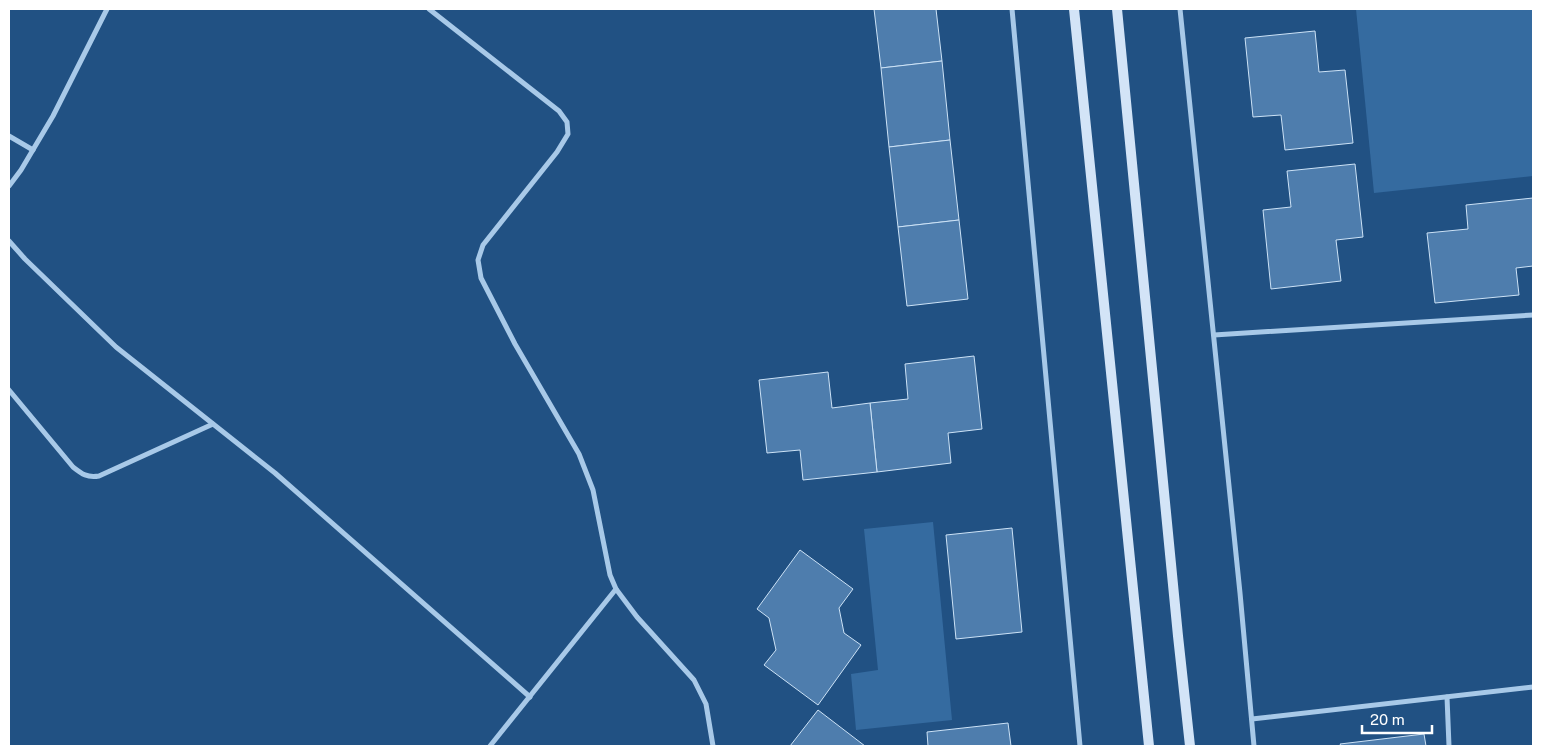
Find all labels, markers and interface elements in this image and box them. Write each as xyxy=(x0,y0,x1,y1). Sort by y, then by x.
scale bar xyxy=(1362,702,1432,734)
text: 20 m xyxy=(1370,711,1405,728)

